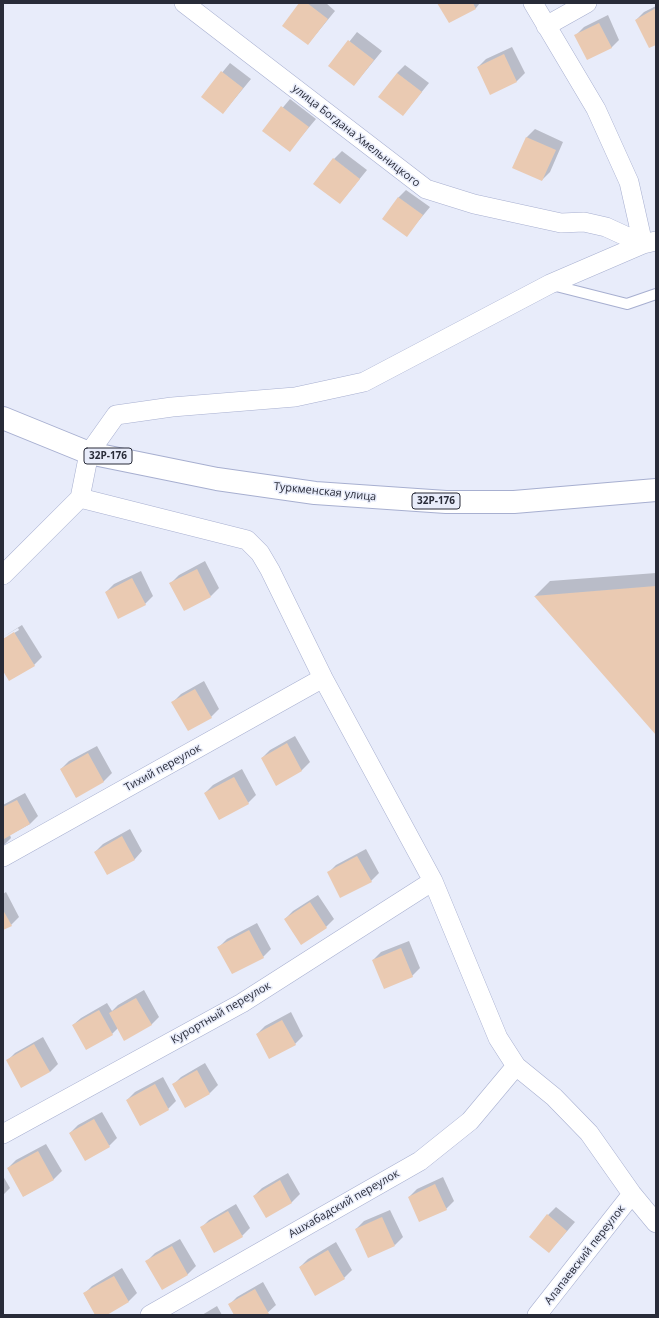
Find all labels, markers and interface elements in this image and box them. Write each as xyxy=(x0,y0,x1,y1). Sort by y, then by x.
street label: улица Богдана Хмельницкого xyxy=(289,82,423,190)
road number: 32Р-176 xyxy=(84,448,132,464)
street label: Туркменская улица xyxy=(273,480,377,504)
road number: 32Р-176 xyxy=(412,493,460,509)
street label: Тихий переулок xyxy=(122,741,204,795)
street label: Курортный переулок xyxy=(169,979,273,1047)
street label: Ашхабадский переулок xyxy=(286,1167,402,1241)
street label: Алапаевский переулок xyxy=(542,1203,628,1307)

